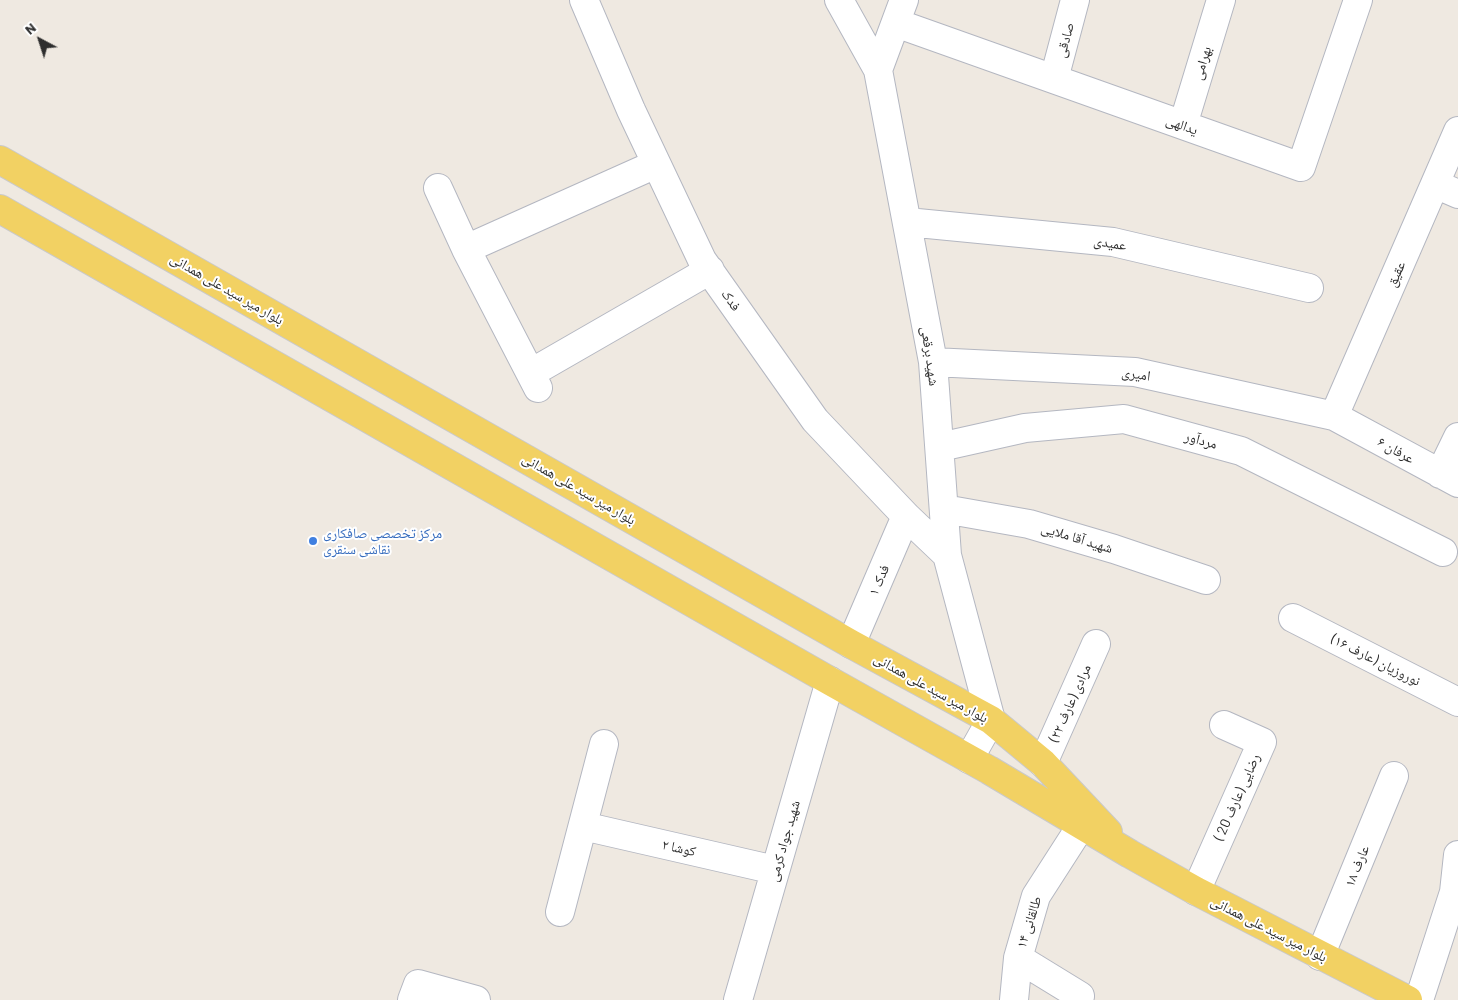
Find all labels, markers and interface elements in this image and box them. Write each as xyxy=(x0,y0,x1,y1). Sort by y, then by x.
north arrow xyxy=(15,15,65,65)
text: N xyxy=(21,19,39,38)
street label: صادقی xyxy=(1052,21,1078,59)
street label: بهرامی xyxy=(1189,44,1215,82)
street label: یدالهی xyxy=(1164,112,1200,138)
street label: عمیدی xyxy=(1092,232,1128,254)
street label: بلوار میر سید علی همدانی xyxy=(167,250,287,328)
street label: عقیق xyxy=(1383,258,1409,290)
street label: فدک xyxy=(718,286,744,314)
street label: شهید برقعی xyxy=(918,325,942,387)
street label: امیری xyxy=(1120,364,1152,384)
street label: مردآور xyxy=(1183,428,1219,452)
street label: عرفان ۶ xyxy=(1375,433,1417,467)
street label: بلوار میر سید علی همدانی xyxy=(519,450,639,528)
street label: شهید آقا ملایی xyxy=(1039,519,1115,557)
place label: مرکز تخصصی صافکاری نقاشی سنقری xyxy=(323,525,442,558)
marker: مرکز تخصصی صافکاری نقاشی سنقری xyxy=(307,535,319,547)
street label: فدک ۱ xyxy=(865,562,893,598)
street label: نوروزیان (عارف ۱۶) xyxy=(1329,630,1423,690)
street label: بلوار میر سید علی همدانی xyxy=(871,650,991,726)
street label: مرادی (عارف ۲۲) xyxy=(1045,662,1095,744)
street label: رضایی (عارف 20 ) xyxy=(1210,751,1264,843)
street label: شهید جواد کرمی xyxy=(764,798,804,884)
street label: کوشا ۲ xyxy=(660,836,698,860)
street label: عارف ۱۸ xyxy=(1341,843,1373,889)
street label: بلوار میر سید علی همدانی xyxy=(1208,892,1330,966)
street label: طالقانی ۱۴ xyxy=(1013,894,1045,950)

